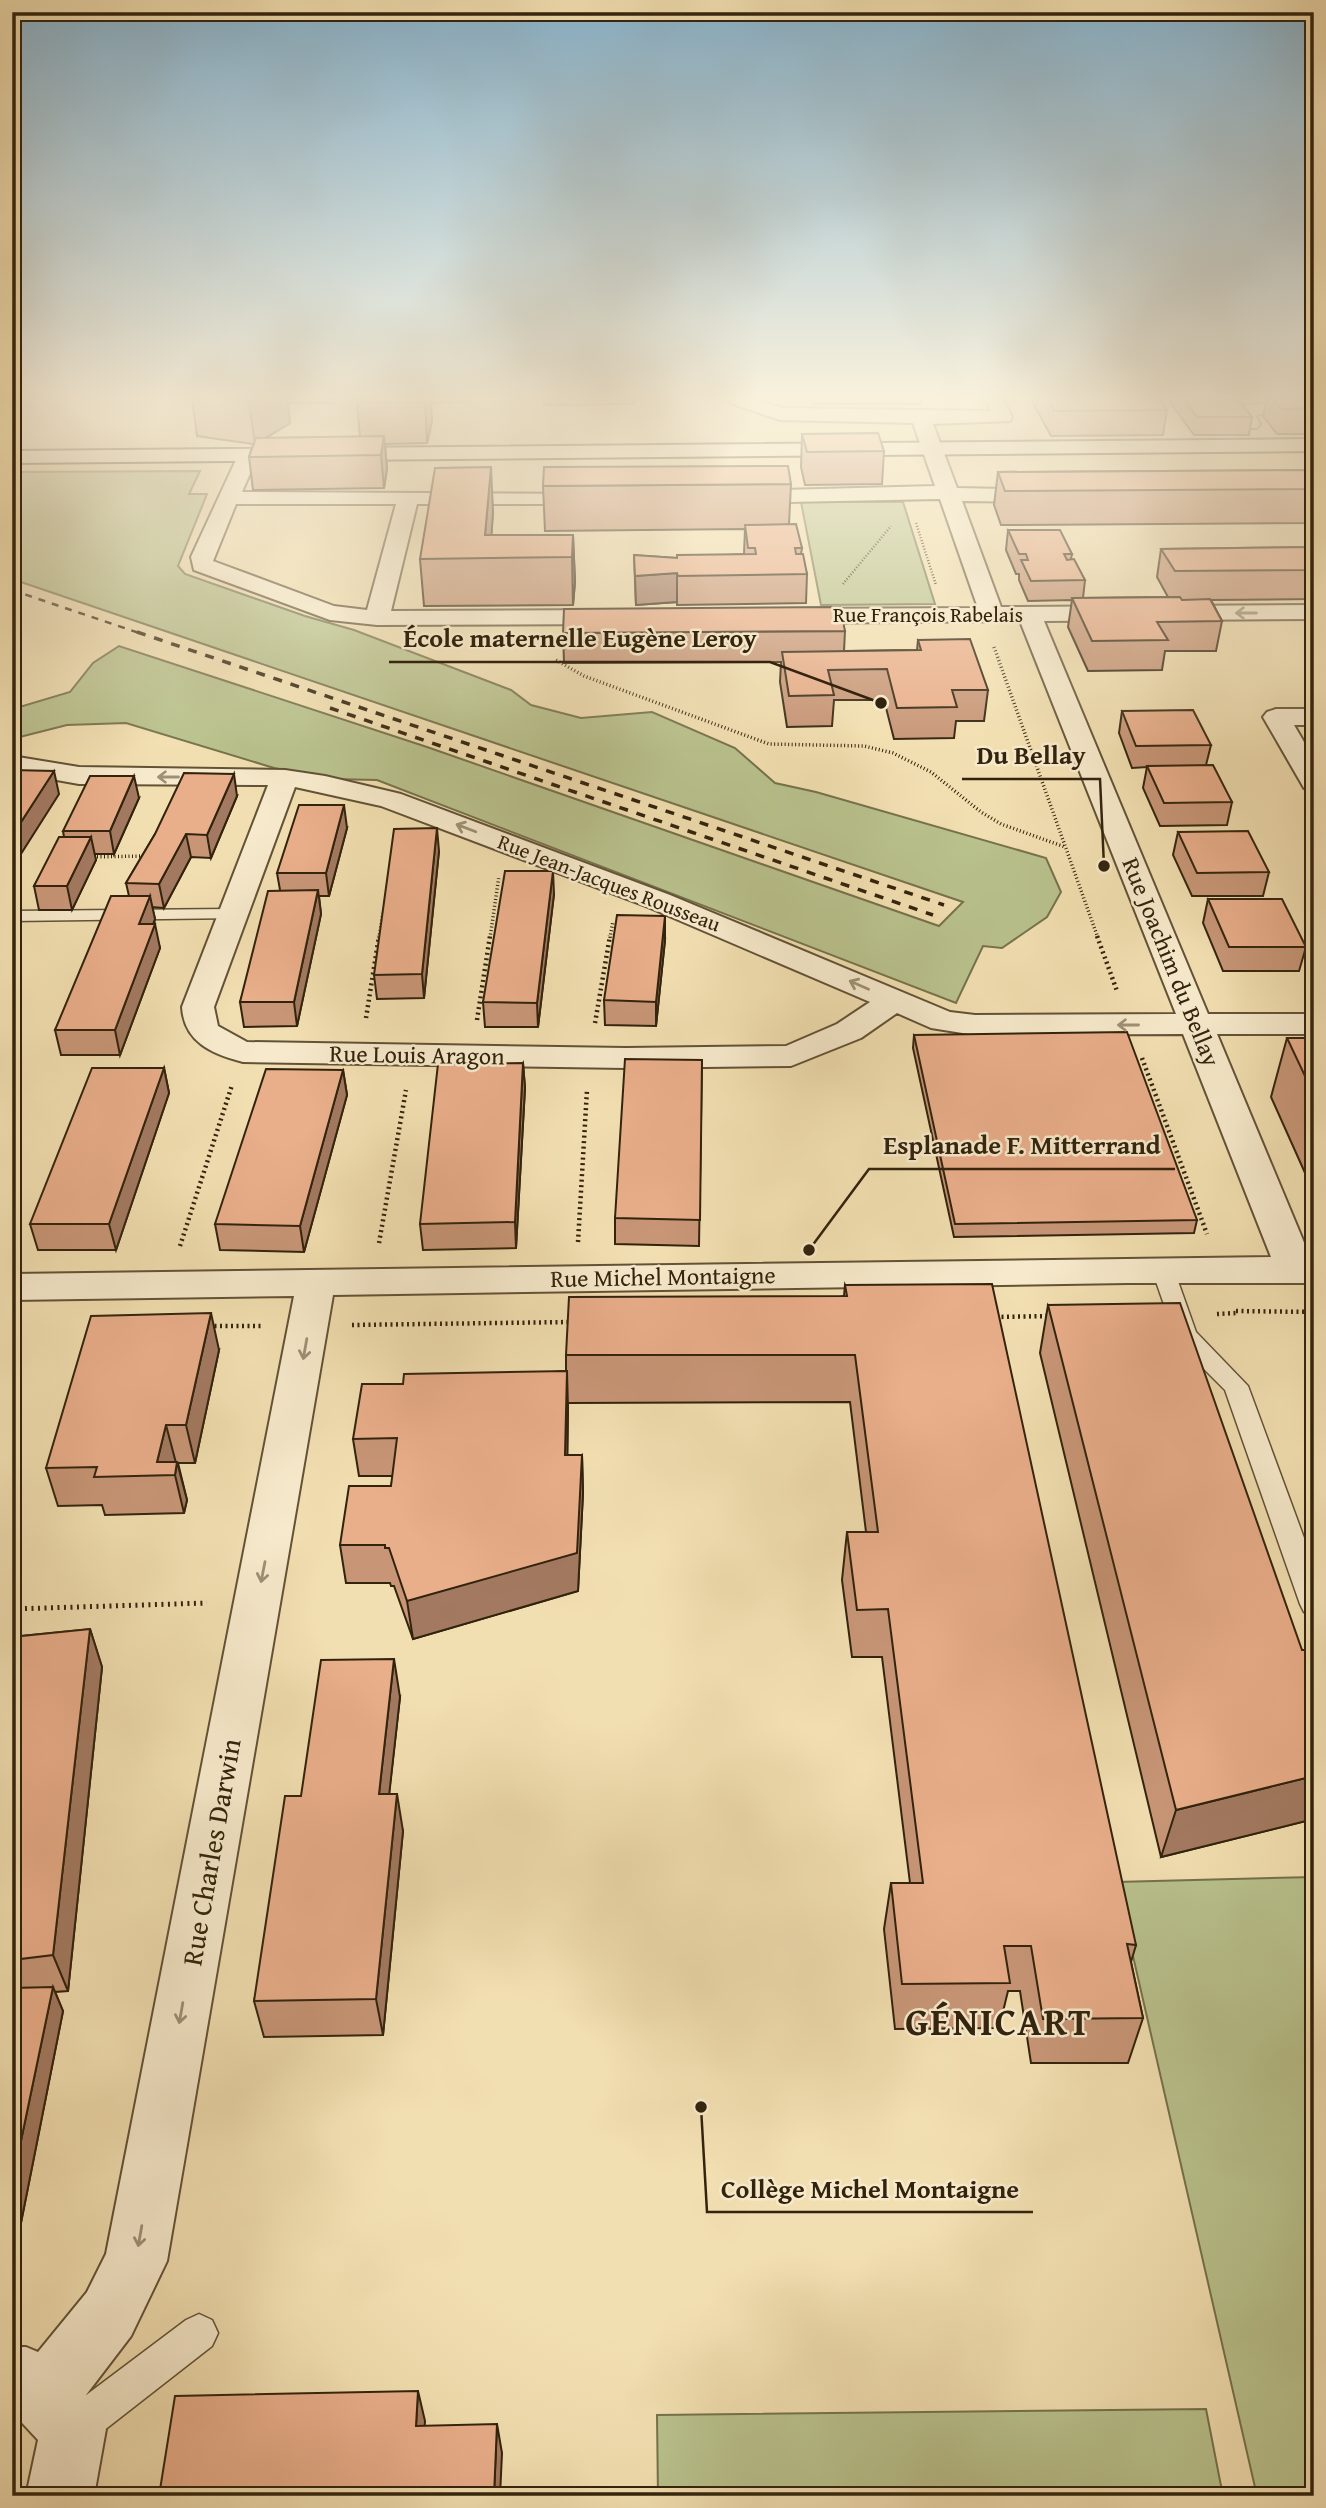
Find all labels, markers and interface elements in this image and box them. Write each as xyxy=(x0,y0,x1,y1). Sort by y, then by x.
street label: Rue François Rabelais xyxy=(833,599,1023,630)
one-way arrow xyxy=(1234,606,1257,620)
callout: École maternelle Eugène Leroy xyxy=(389,615,770,662)
text: École maternelle Eugène Leroy xyxy=(403,618,757,657)
callout: Du Bellay xyxy=(962,732,1100,779)
text: Du Bellay xyxy=(976,735,1086,774)
one-way arrow xyxy=(157,770,180,784)
one-way arrow xyxy=(455,821,477,833)
street label: Rue Jean-Jacques Rousseau xyxy=(493,826,726,940)
street label: Rue Joachim du Bellay xyxy=(1114,852,1229,1072)
one-way arrow xyxy=(849,978,870,991)
one-way arrow xyxy=(1117,1018,1140,1032)
street label: Rue Louis Aragon xyxy=(329,1035,505,1074)
callout: Esplanade F. Mitterrand xyxy=(869,1122,1175,1169)
text: Esplanade F. Mitterrand xyxy=(883,1125,1161,1164)
street label: Rue Michel Montaigne xyxy=(550,1257,776,1296)
one-way arrow xyxy=(297,1337,311,1359)
one-way arrow xyxy=(255,1560,269,1583)
street label: Rue Charles Darwin xyxy=(170,1735,251,1969)
district label: GÉNICART xyxy=(905,1993,1093,2049)
one-way arrow xyxy=(174,2001,188,2024)
callout: Collège Michel Montaigne xyxy=(707,2165,1033,2212)
text: Collège Michel Montaigne xyxy=(721,2169,1019,2208)
one-way arrow xyxy=(133,2224,146,2247)

